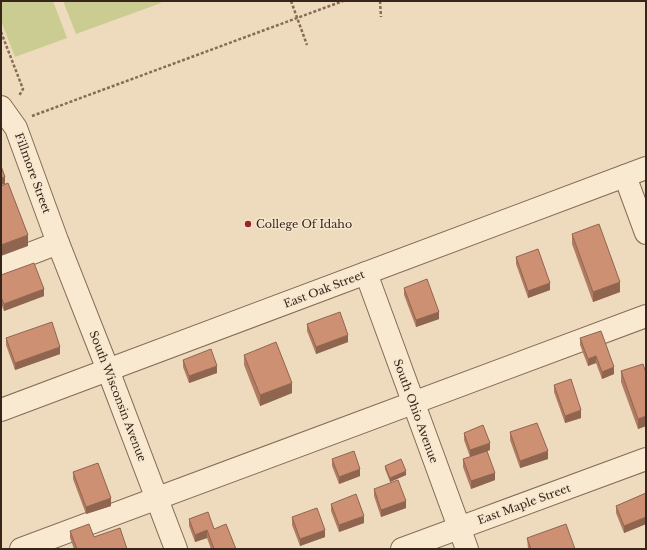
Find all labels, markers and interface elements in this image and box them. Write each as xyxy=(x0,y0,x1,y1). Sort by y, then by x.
street label: Fillmore Street xyxy=(12,131,54,216)
place label: College Of Idaho xyxy=(256,217,352,231)
marker: College Of Idaho xyxy=(243,219,253,229)
street label: East Oak Street xyxy=(281,267,367,311)
street label: South Wisconsin Avenue xyxy=(87,328,149,464)
street label: South Ohio Avenue xyxy=(391,357,441,465)
street label: East Maple Street xyxy=(476,480,573,527)

